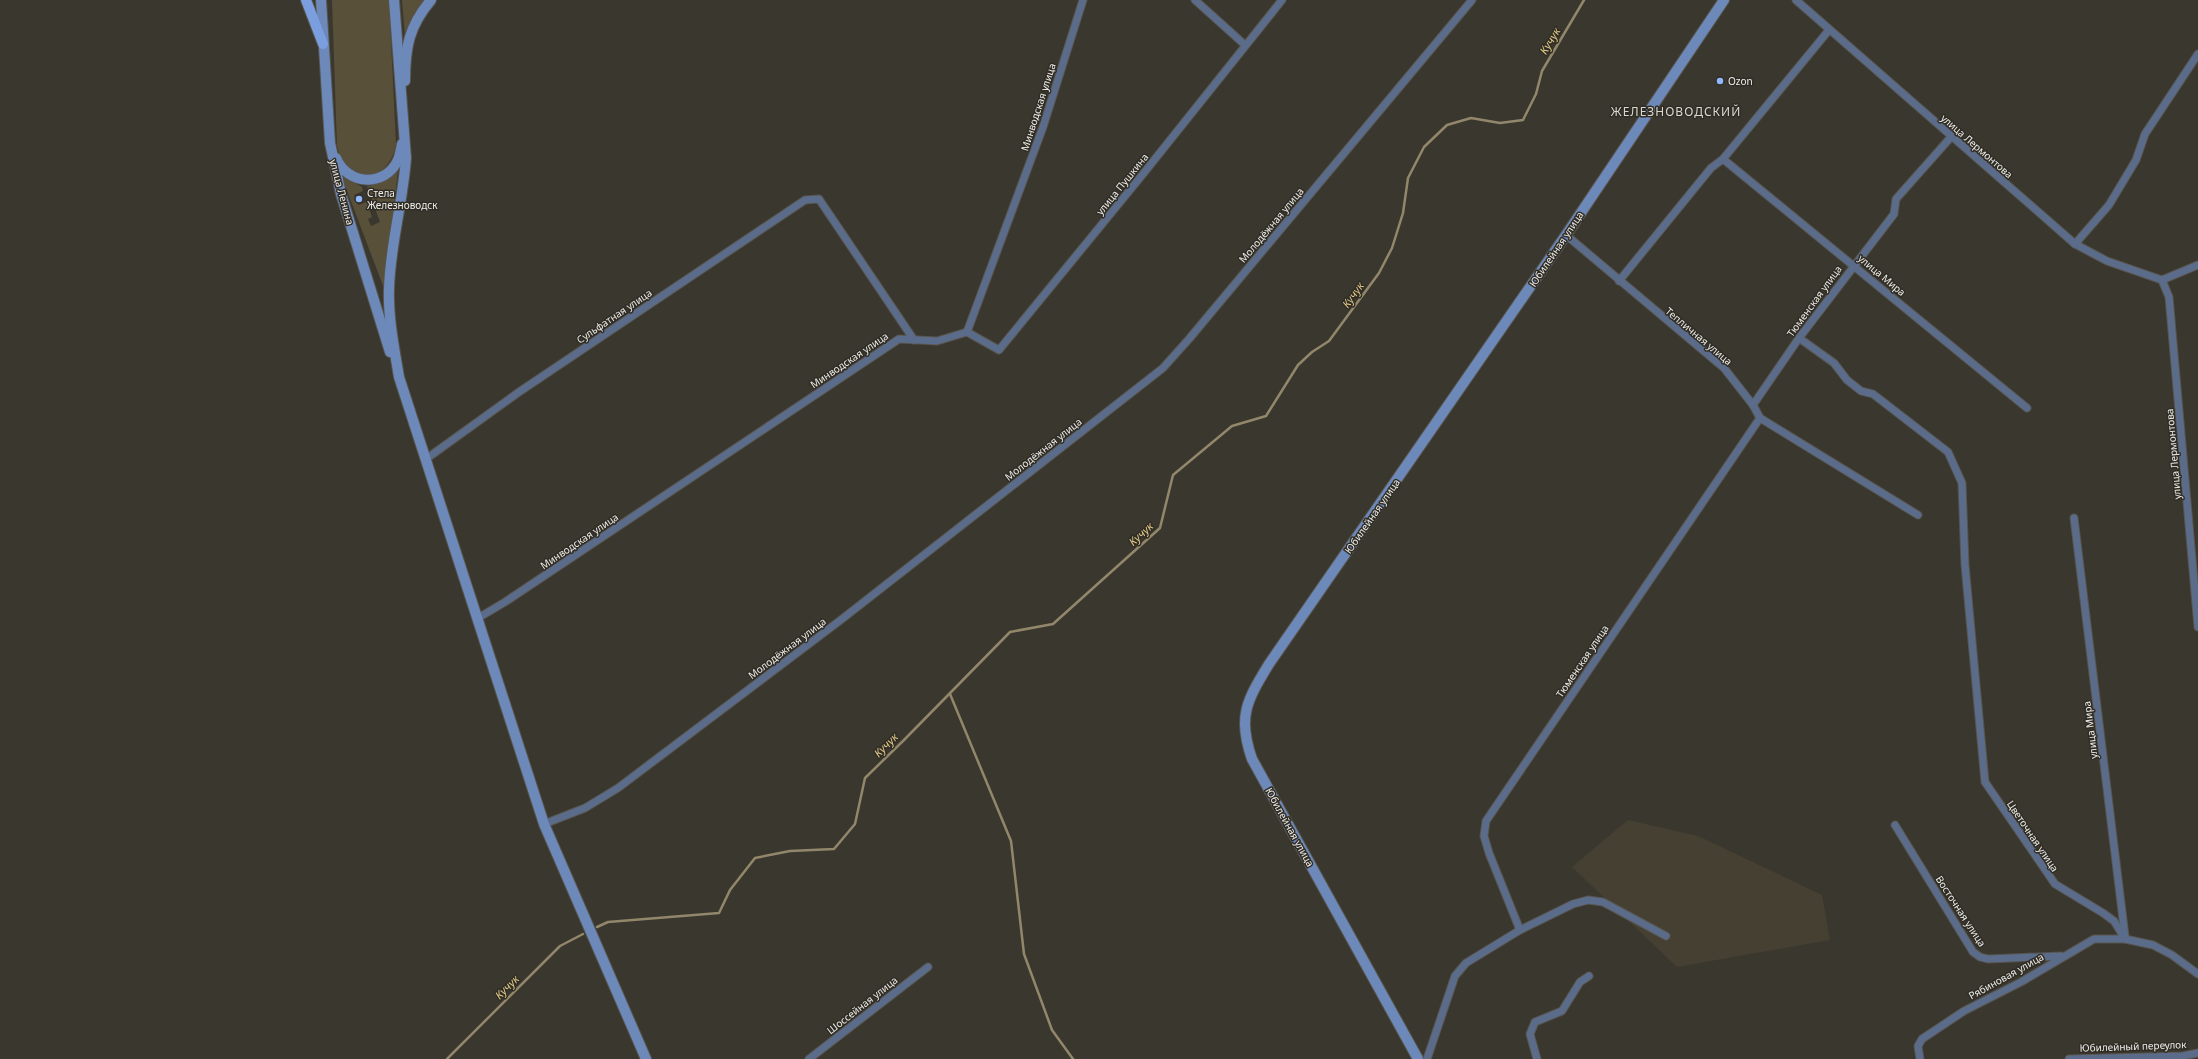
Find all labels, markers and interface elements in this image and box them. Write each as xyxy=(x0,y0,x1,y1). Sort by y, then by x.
water label: Кучук xyxy=(1536,24,1564,57)
street label: Минводская улица xyxy=(1017,61,1059,153)
place label: Ozon xyxy=(1728,74,1753,88)
marker: Ozon xyxy=(1715,76,1725,86)
district label: ЖЕЛЕЗНОВОДСКИЙ xyxy=(1611,103,1741,120)
street label: улица Лермонтова xyxy=(1938,111,2016,181)
street label: улица Пушкина xyxy=(1093,150,1151,218)
street label: улица Ленина xyxy=(327,158,357,226)
street label: Молодёжная улица xyxy=(1235,184,1307,266)
place label: Стела Железноводск xyxy=(367,186,438,212)
marker: Стела Железноводск xyxy=(354,194,364,204)
street label: Юбилейная улица xyxy=(1526,209,1586,289)
street label: улица Мира xyxy=(1855,251,1909,299)
street label: Тюменская улица xyxy=(1783,263,1845,339)
water label: Кучук xyxy=(1338,278,1367,311)
street label: Сульфатная улица xyxy=(574,286,654,346)
street label: Тепличная улица xyxy=(1663,304,1735,368)
street label: Минводская улица xyxy=(807,329,891,391)
street label: улица Лермонтова xyxy=(2162,408,2184,500)
street label: Молодёжная улица xyxy=(1002,415,1084,483)
street label: Юбилейная улица xyxy=(1341,476,1403,556)
street label: Минводская улица xyxy=(537,510,621,572)
water label: Кучук xyxy=(1125,518,1157,549)
street label: Молодёжная улица xyxy=(745,614,829,682)
street label: Тюменская улица xyxy=(1552,622,1612,700)
street label: улица Мира xyxy=(2080,700,2100,760)
water label: Кучук xyxy=(870,729,901,760)
street label: Юбилейная улица xyxy=(1263,785,1317,869)
street label: Цветочная улица xyxy=(2004,798,2062,874)
street label: Восточная улица xyxy=(1933,873,1989,949)
street label: Рябиновая улица xyxy=(1966,950,2046,1002)
water label: Кучук xyxy=(491,971,522,1002)
street label: Шоссейная улица xyxy=(824,973,900,1037)
street label: Юбилейный переулок xyxy=(2079,1037,2187,1055)

